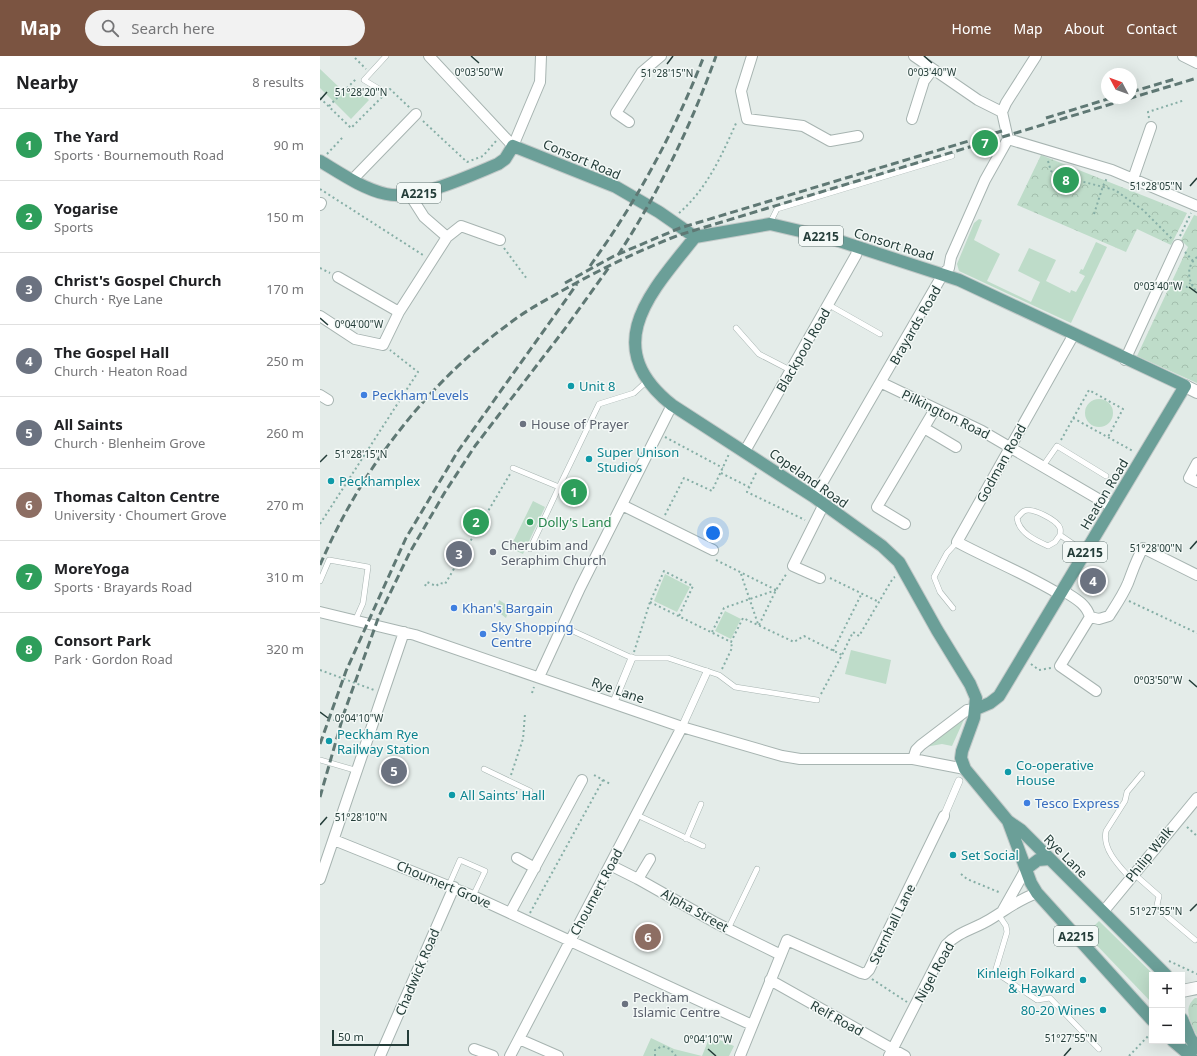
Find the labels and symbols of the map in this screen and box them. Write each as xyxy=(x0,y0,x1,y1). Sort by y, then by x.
text: 0°03'50"W xyxy=(455,65,504,79)
text: 0°03'40"W xyxy=(908,65,957,79)
text: 51°28'15"N xyxy=(641,66,693,80)
north arrow xyxy=(1101,68,1137,104)
text: 51°28'20"N xyxy=(335,85,387,99)
pin: 7 xyxy=(972,128,998,158)
street label: Consort Road xyxy=(540,135,624,183)
pin: 8 xyxy=(1053,165,1079,195)
text: 51°28'05"N xyxy=(1130,179,1182,193)
road number: A2215 xyxy=(397,183,441,203)
street label: Consort Road xyxy=(852,223,936,265)
road number: A2215 xyxy=(799,226,843,246)
text: 0°03'40"W xyxy=(1134,279,1183,293)
street label: Brayards Road xyxy=(885,282,945,368)
street label: Blackpool Road xyxy=(772,305,834,395)
text: 0°04'00"W xyxy=(335,317,384,331)
place label: Unit 8 xyxy=(579,377,615,395)
marker: Unit 8 xyxy=(566,381,576,391)
street label: Pilkington Road xyxy=(899,385,993,443)
place label: Peckham Levels xyxy=(372,386,469,404)
marker: Peckham Levels xyxy=(359,390,369,400)
place label: House of Prayer xyxy=(531,415,629,433)
marker: House of Prayer xyxy=(518,419,528,429)
street label: Godman Road xyxy=(972,420,1030,506)
place label: Super Unison Studios xyxy=(597,443,679,476)
street label: Copeland Road xyxy=(766,444,852,512)
text: 51°28'15"N xyxy=(335,447,387,461)
marker: Super Unison Studios xyxy=(584,454,594,464)
street label: Heaton Road xyxy=(1076,455,1132,533)
place label: Peckhamplex xyxy=(339,472,420,490)
marker: Peckhamplex xyxy=(326,476,336,486)
pin: 1 xyxy=(561,477,587,507)
pin: 2 xyxy=(463,507,489,537)
place label: Dolly's Land xyxy=(538,513,612,531)
marker: Dolly's Land xyxy=(525,517,535,527)
your location xyxy=(703,523,723,543)
place label: Cherubim and Seraphim Church xyxy=(501,536,606,569)
pin: 3 xyxy=(446,539,472,569)
text: 51°28'00"N xyxy=(1130,541,1182,555)
road number: A2215 xyxy=(1063,542,1107,562)
marker: Cherubim and Seraphim Church xyxy=(488,547,498,557)
pin: 4 xyxy=(1080,566,1106,596)
place label: Khan's Bargain xyxy=(462,599,553,617)
marker: Khan's Bargain xyxy=(449,603,459,613)
place label: Sky Shopping Centre xyxy=(491,618,574,651)
marker: Sky Shopping Centre xyxy=(478,629,488,639)
street label: Rye Lane xyxy=(589,673,647,707)
text: 0°03'50"W xyxy=(1134,673,1183,687)
text: 0°04'10"W xyxy=(335,711,384,725)
place label: Peckham Rye Railway Station xyxy=(337,725,430,758)
marker: Peckham Rye Railway Station xyxy=(324,736,334,746)
pin: 5 xyxy=(381,756,407,786)
place label: Co-operative House xyxy=(1016,756,1094,789)
marker: Co-operative House xyxy=(1003,767,1013,777)
place label: All Saints' Hall xyxy=(460,786,545,804)
marker: All Saints' Hall xyxy=(447,790,457,800)
place label: Tesco Express xyxy=(1035,794,1119,812)
marker: Tesco Express xyxy=(1022,798,1032,808)
text: 51°28'10"N xyxy=(335,810,387,824)
street label: Philip Walk xyxy=(1121,822,1177,886)
street label: Rye Lane xyxy=(1040,830,1092,882)
street label: Choumert Road xyxy=(565,845,627,939)
place label: Set Social xyxy=(961,846,1019,864)
marker: Set Social xyxy=(948,850,958,860)
street label: Choumert Grove xyxy=(394,856,494,912)
street label: Sternhall Lane xyxy=(865,881,919,967)
street label: Alpha Street xyxy=(658,884,732,936)
text: 51°27'55"N xyxy=(1130,904,1182,918)
pin: 6 xyxy=(635,922,661,952)
street label: Chadwick Road xyxy=(391,926,443,1018)
road number: A2215 xyxy=(1054,926,1098,946)
street label: Nigel Road xyxy=(910,939,958,1005)
place label: Kinleigh Folkard & Hayward xyxy=(977,964,1075,997)
marker: Kinleigh Folkard & Hayward xyxy=(1078,975,1088,985)
place label: Peckham Islamic Centre xyxy=(633,988,720,1021)
street label: Relf Road xyxy=(807,996,867,1040)
marker: Peckham Islamic Centre xyxy=(620,999,630,1009)
place label: 80-20 Wines xyxy=(1021,1001,1095,1019)
marker: 80-20 Wines xyxy=(1098,1005,1108,1015)
scale bar xyxy=(332,1028,409,1047)
text: 51°27'55"N xyxy=(1045,1031,1097,1045)
text: 0°04'10"W xyxy=(684,1032,733,1046)

